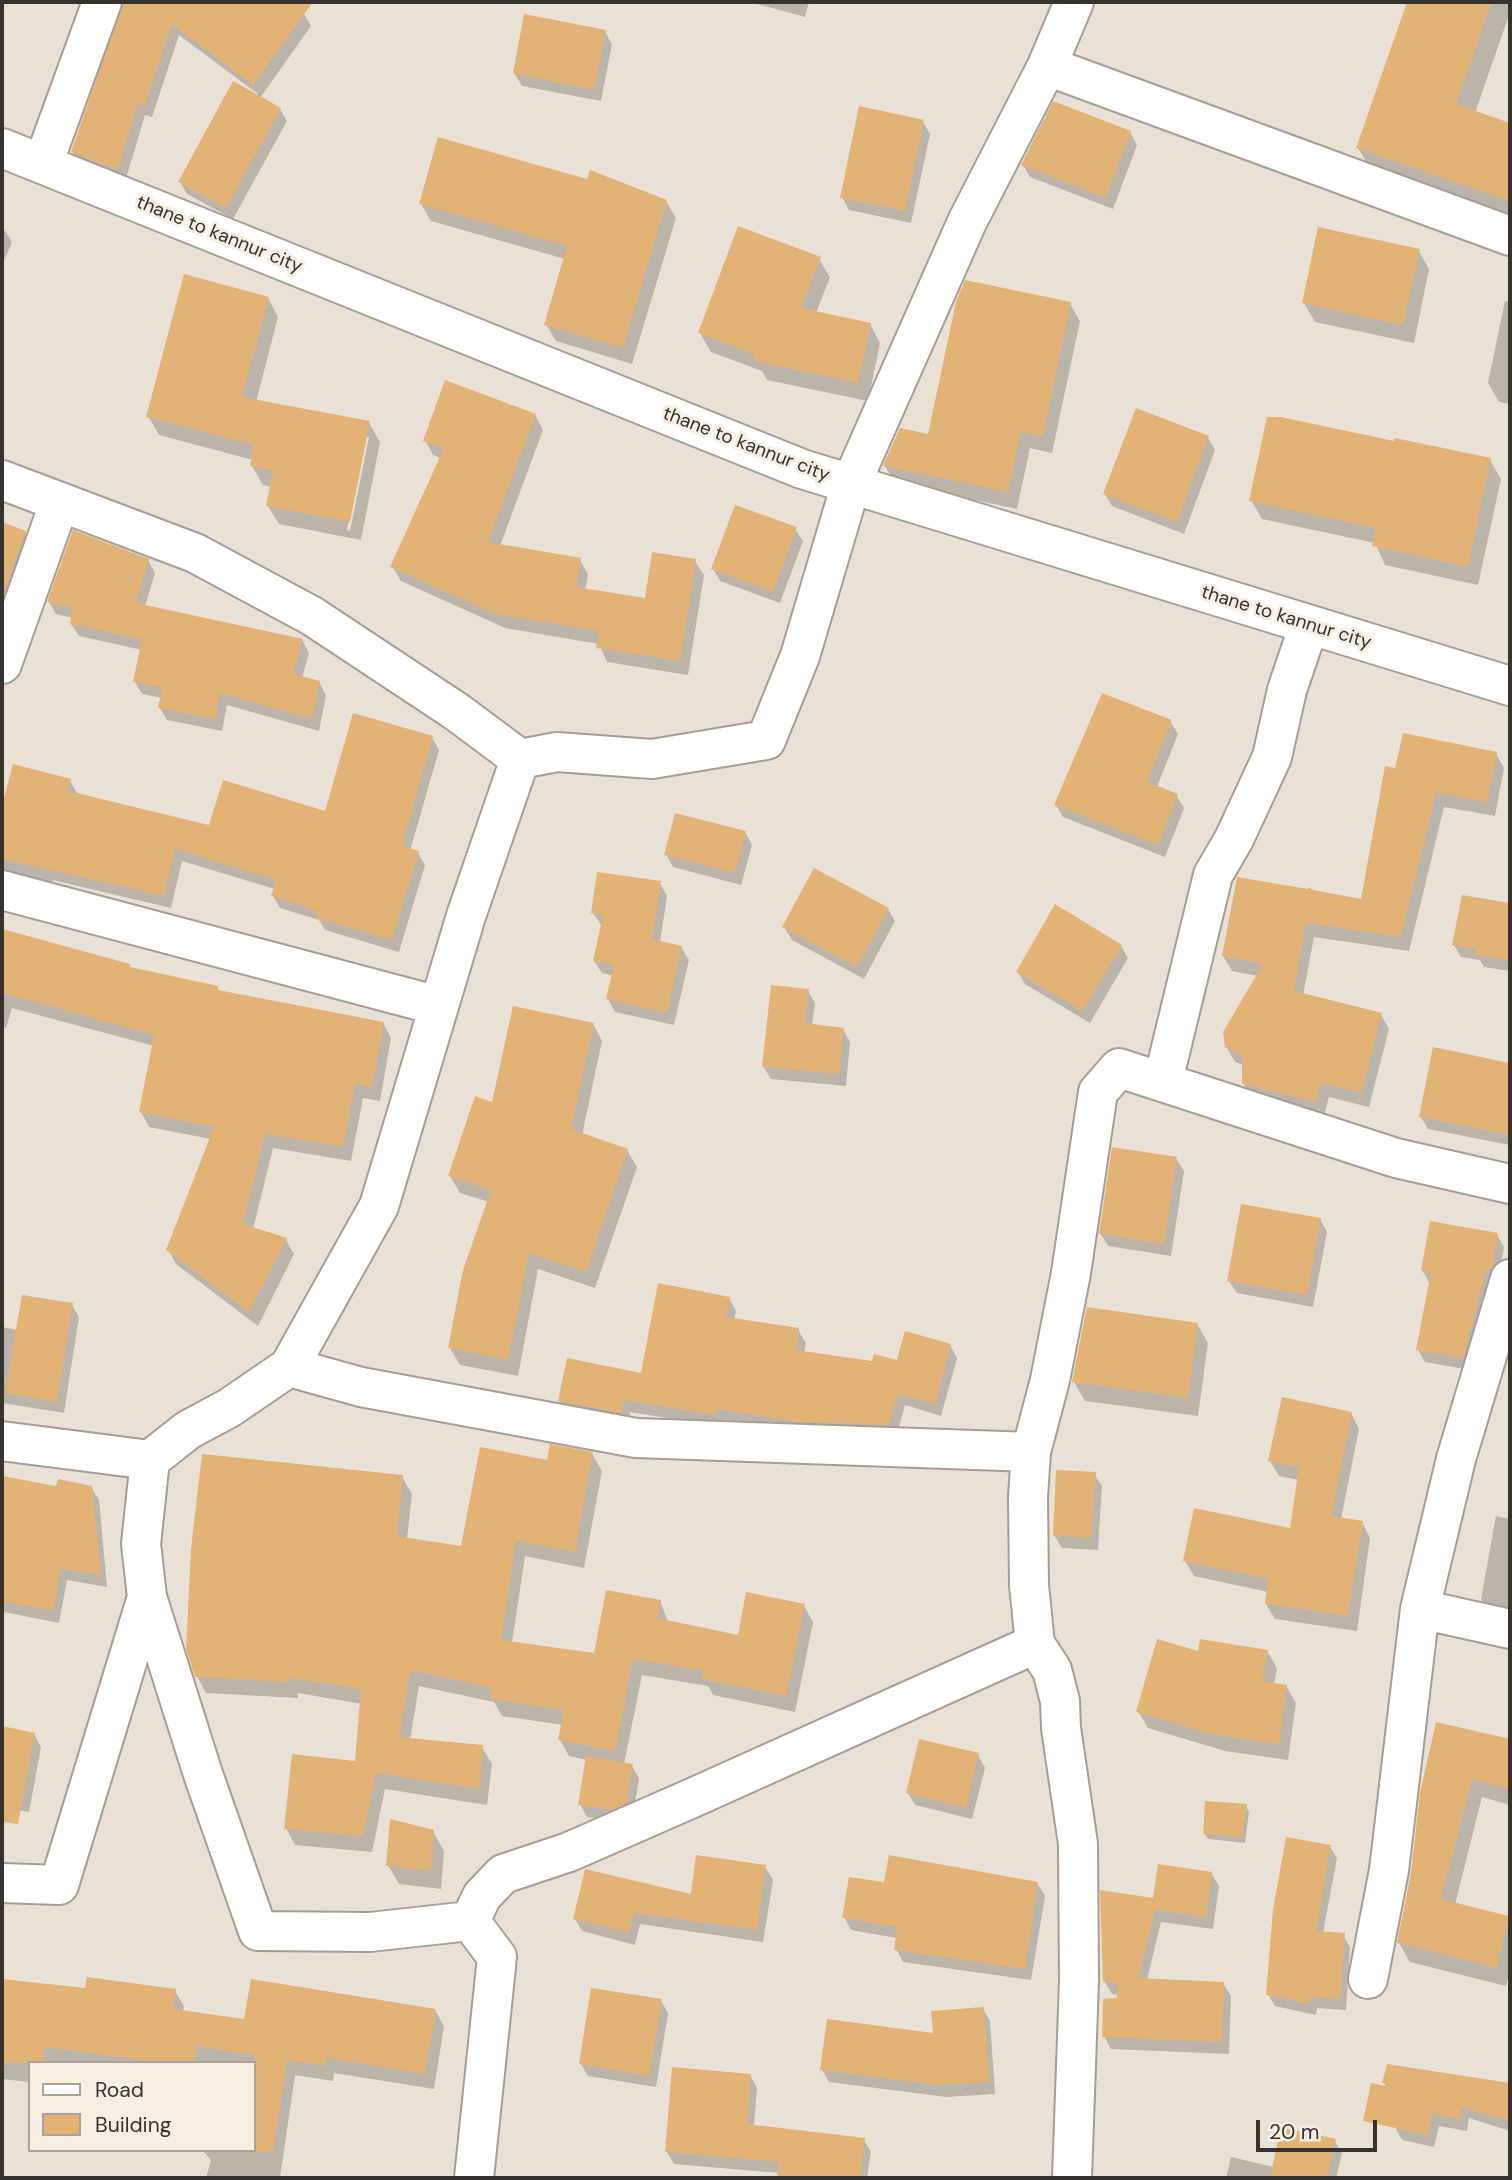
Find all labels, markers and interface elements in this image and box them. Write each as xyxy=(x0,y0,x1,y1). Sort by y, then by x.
street label: thane to kannur city xyxy=(133,191,305,279)
street label: thane to kannur city xyxy=(659,403,833,487)
street label: thane to kannur city xyxy=(1198,581,1374,655)
legend xyxy=(28,2061,256,2152)
text: Road xyxy=(95,2076,144,2104)
scale bar xyxy=(1260,2106,1381,2150)
text: Building xyxy=(95,2111,171,2139)
text: 20 m xyxy=(1269,2118,1320,2146)

